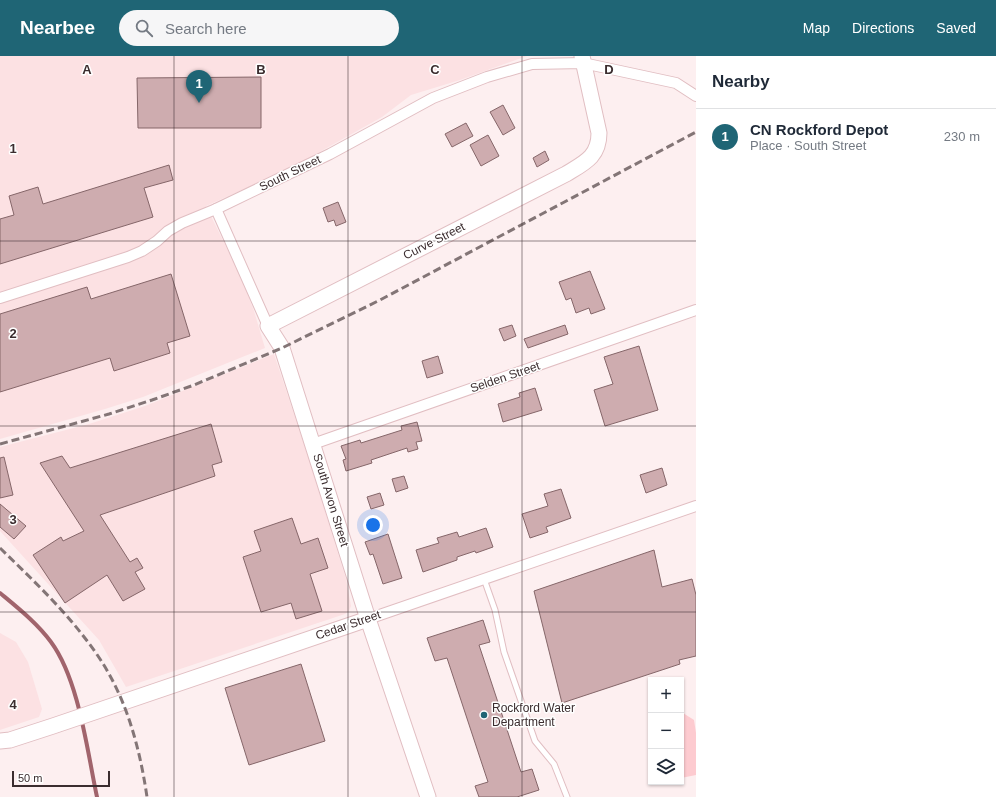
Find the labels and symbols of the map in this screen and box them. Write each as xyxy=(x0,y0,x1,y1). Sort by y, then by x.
text: A xyxy=(82,62,92,77)
text: B xyxy=(256,62,266,77)
text: C xyxy=(430,62,440,77)
text: D xyxy=(604,62,614,77)
pin: 1 xyxy=(186,70,212,103)
text: 1 xyxy=(9,141,17,156)
street label: South Street xyxy=(257,152,324,194)
street label: Curve Street xyxy=(401,219,468,263)
text: 2 xyxy=(9,326,17,341)
street label: Selden Street xyxy=(468,358,542,395)
street label: South Avon Street xyxy=(310,452,352,549)
text: 3 xyxy=(9,512,17,527)
your location xyxy=(363,515,383,535)
street label: Cedar Street xyxy=(314,607,383,643)
text: 4 xyxy=(9,697,17,712)
place label: Rockford Water Department xyxy=(492,701,575,729)
marker: Rockford Water Department xyxy=(479,710,489,720)
scale bar xyxy=(12,769,110,788)

